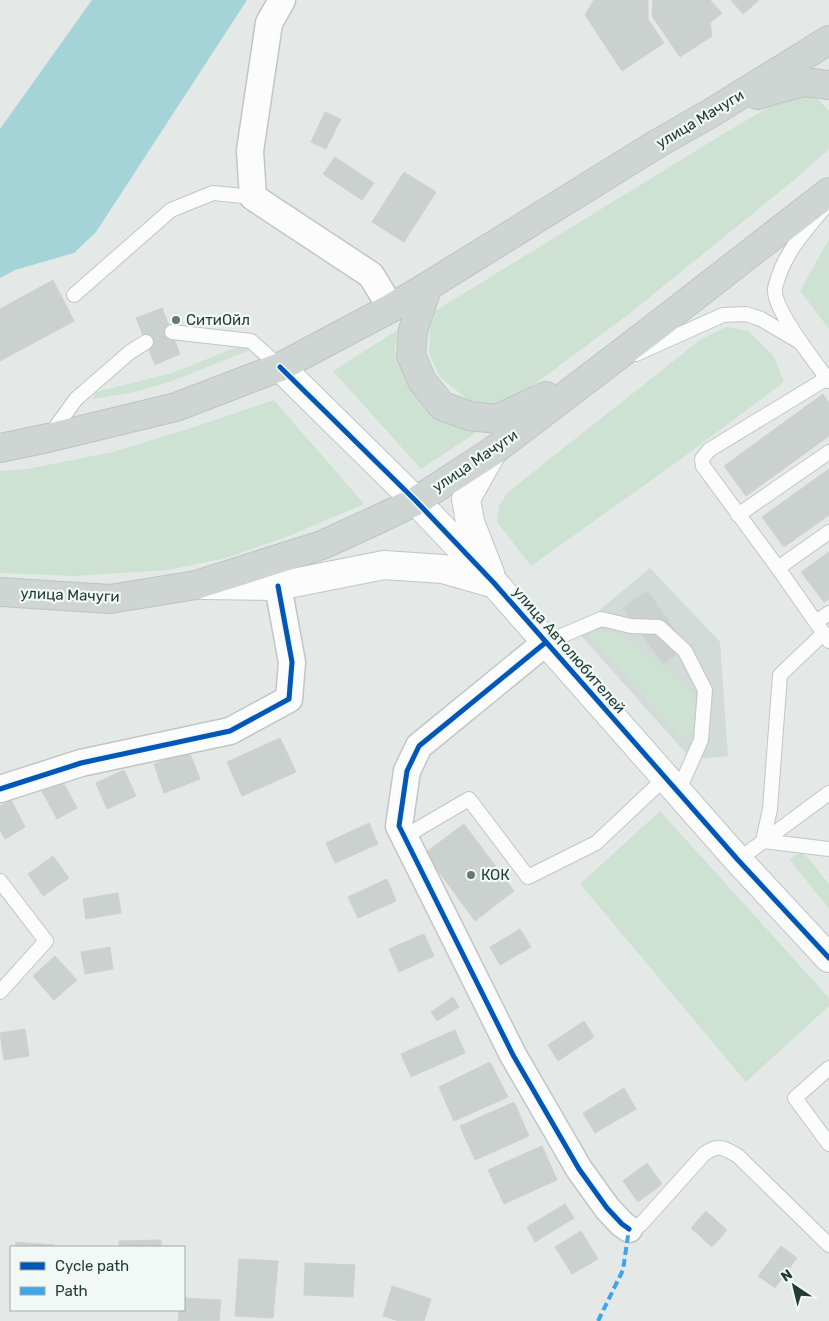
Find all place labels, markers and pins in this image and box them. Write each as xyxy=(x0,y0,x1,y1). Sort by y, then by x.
place label: СитиОйл xyxy=(186,311,250,329)
marker: СитиОйл xyxy=(170,314,182,326)
place label: КОК xyxy=(481,866,510,884)
marker: КОК xyxy=(465,869,477,881)

